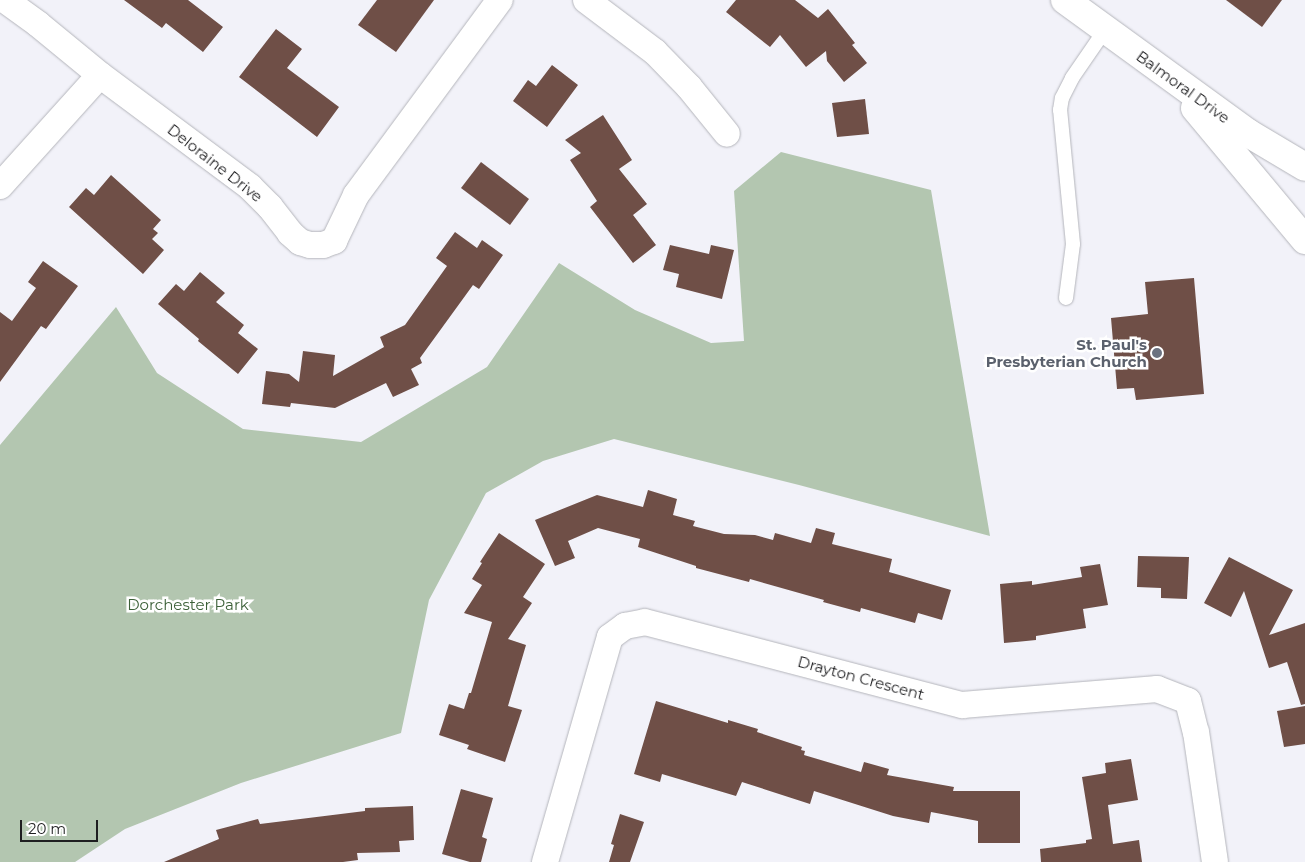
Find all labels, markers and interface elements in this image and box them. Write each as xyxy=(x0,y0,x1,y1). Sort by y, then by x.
street label: Balmoral Drive xyxy=(1133,47,1233,127)
street label: Deloraine Drive xyxy=(164,120,266,206)
place label: St. Paul's Presbyterian Church xyxy=(986,335,1147,370)
marker: St. Paul's Presbyterian Church xyxy=(1151,347,1163,359)
park label: Dorchester Park xyxy=(127,596,249,614)
street label: Drayton Crescent xyxy=(796,652,926,704)
scale bar xyxy=(22,810,100,842)
text: 20 m xyxy=(28,819,66,838)

